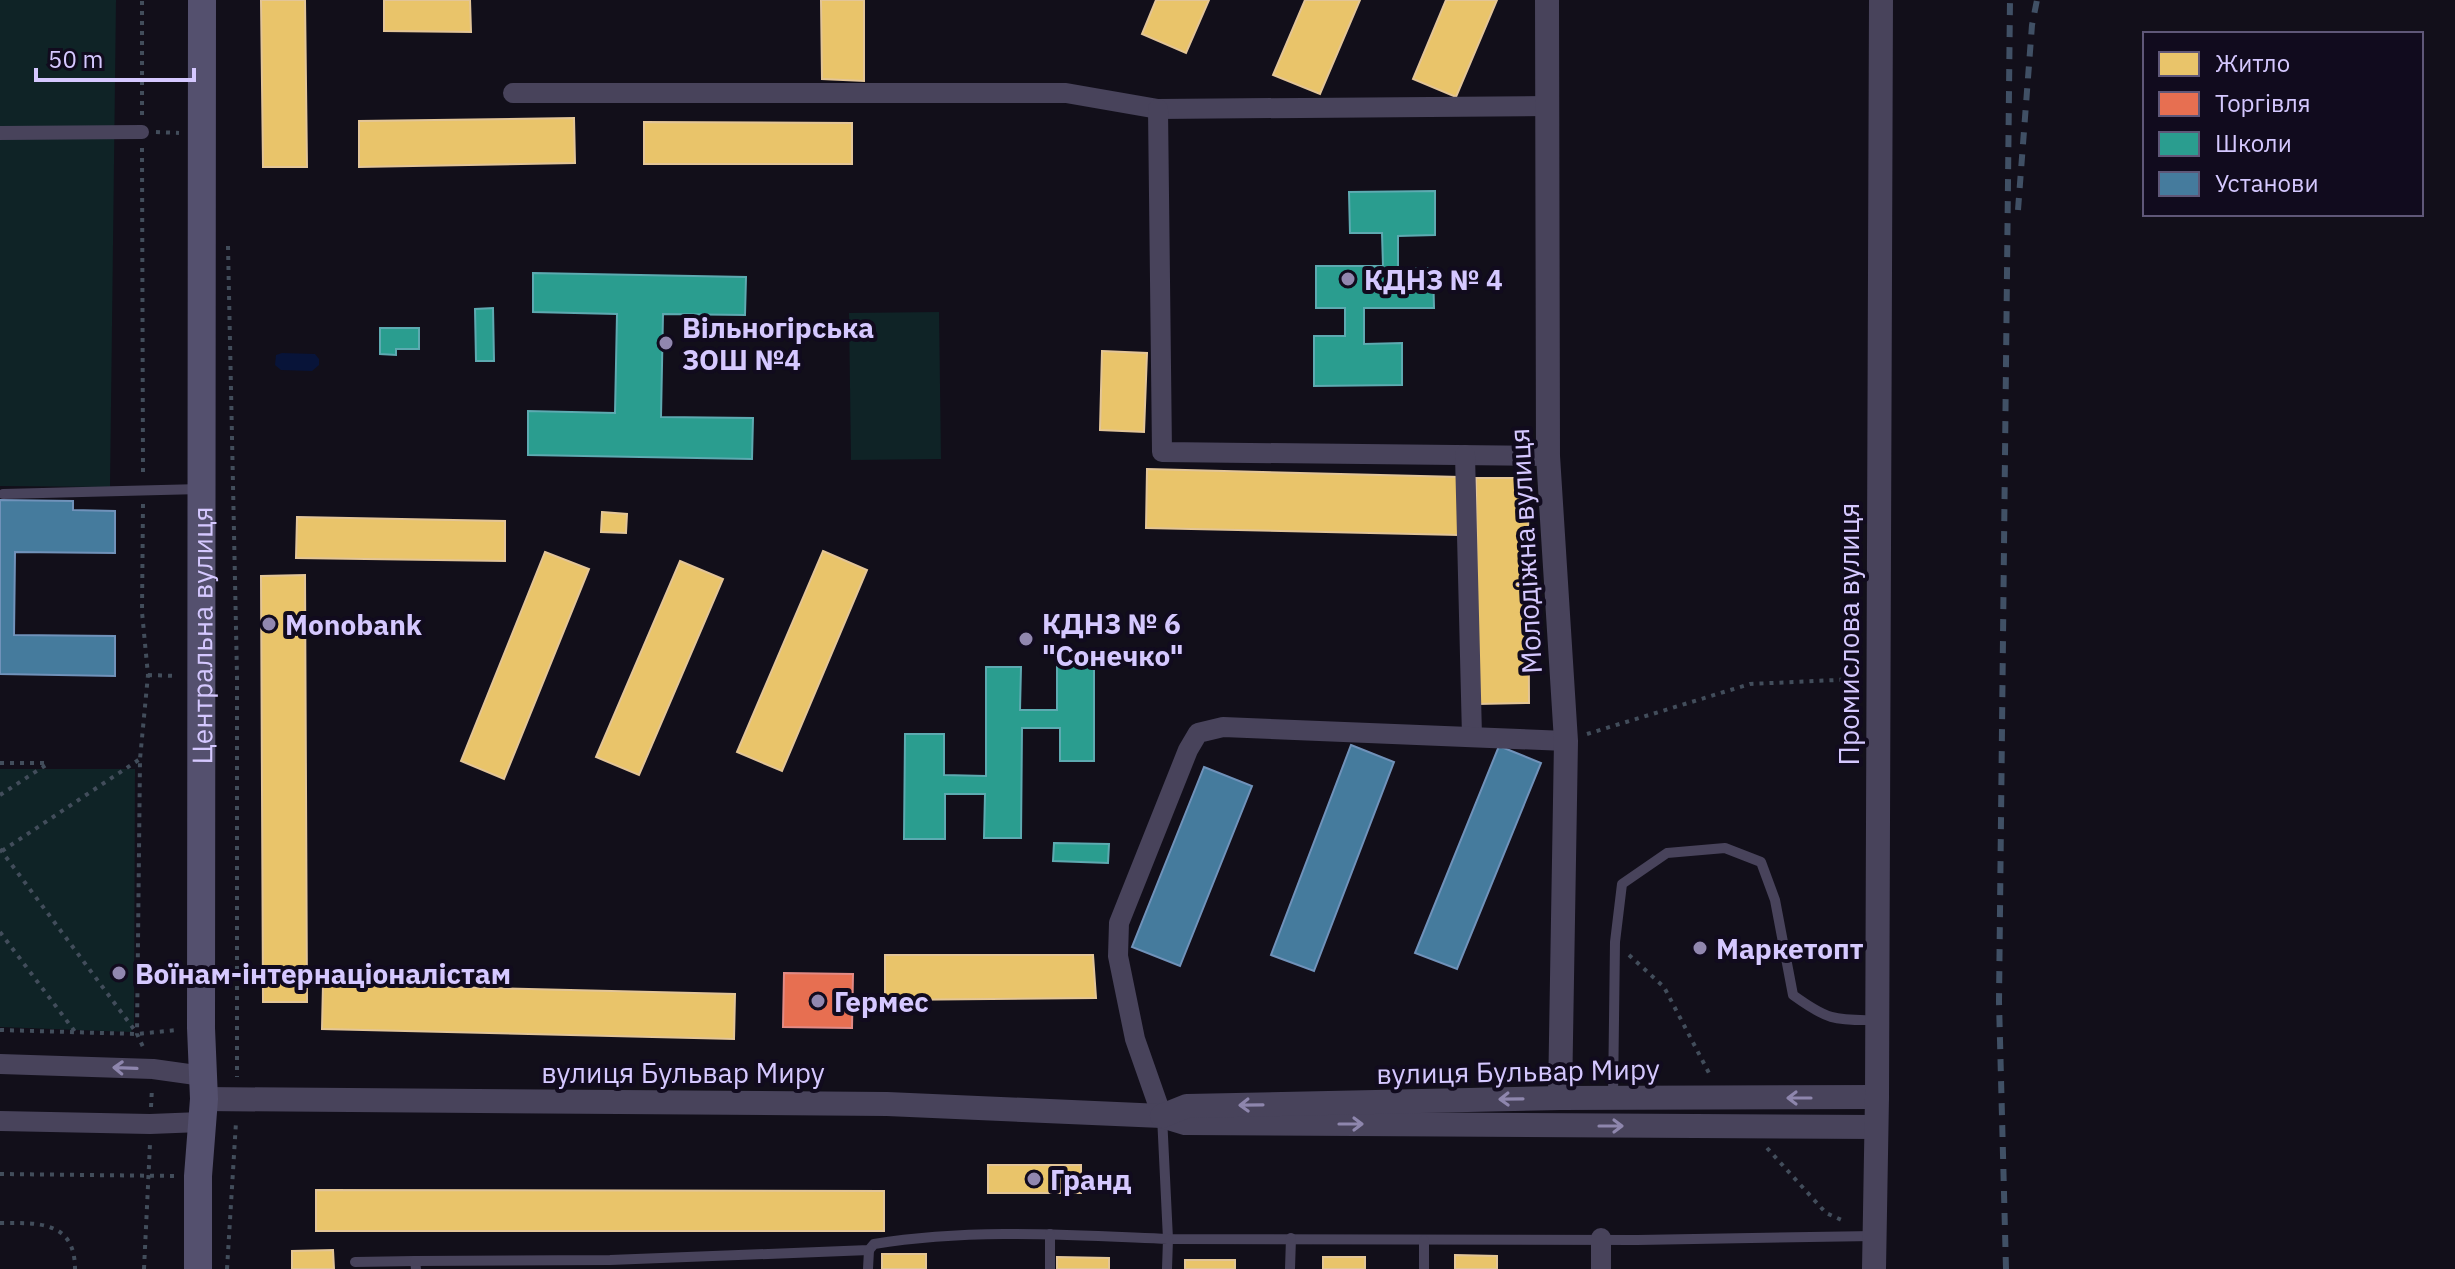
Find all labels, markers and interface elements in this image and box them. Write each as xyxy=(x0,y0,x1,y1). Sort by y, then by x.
scale bar xyxy=(36,32,194,82)
legend xyxy=(2143,32,2423,216)
text: 50 m xyxy=(48,43,103,75)
text: Житло xyxy=(2215,47,2290,79)
text: Торгівля xyxy=(2215,87,2311,119)
text: Школи xyxy=(2215,127,2292,159)
text: Установи xyxy=(2215,167,2319,199)
place label: КДНЗ № 4 xyxy=(1364,261,1503,298)
marker: КДНЗ № 4 xyxy=(1339,270,1357,288)
place label: Вільногірська ЗОШ №4 xyxy=(682,309,874,378)
marker: Вільногірська ЗОШ №4 xyxy=(657,334,675,352)
street label: Молодіжна вулиця xyxy=(1500,427,1550,675)
street label: Промислова вулиця xyxy=(1830,503,1867,765)
street label: Центральна вулиця xyxy=(183,506,220,764)
place label: КДНЗ № 6 "Сонечко" xyxy=(1042,605,1184,674)
place label: Monobank xyxy=(285,606,423,643)
marker: Monobank xyxy=(260,615,278,633)
marker: КДНЗ № 6 "Сонечко" xyxy=(1017,630,1035,648)
place label: Маркетопт xyxy=(1716,930,1864,967)
marker: Маркетопт xyxy=(1691,939,1709,957)
place label: Воїнам-інтернаціоналістам xyxy=(135,955,511,992)
marker: Воїнам-інтернаціоналістам xyxy=(110,964,128,982)
place label: Гермес xyxy=(834,983,929,1020)
marker: Гермес xyxy=(809,992,827,1010)
street label: вулиця Бульвар Миру xyxy=(1376,1050,1660,1092)
street label: вулиця Бульвар Миру xyxy=(541,1054,825,1091)
one-way arrow xyxy=(112,1060,139,1076)
one-way arrow xyxy=(1786,1090,1813,1106)
one-way arrow xyxy=(1498,1092,1525,1107)
one-way arrow xyxy=(1238,1097,1265,1113)
one-way arrow xyxy=(1337,1116,1364,1132)
one-way arrow xyxy=(1597,1118,1624,1133)
place label: Гранд xyxy=(1050,1161,1132,1198)
marker: Гранд xyxy=(1025,1170,1043,1188)

